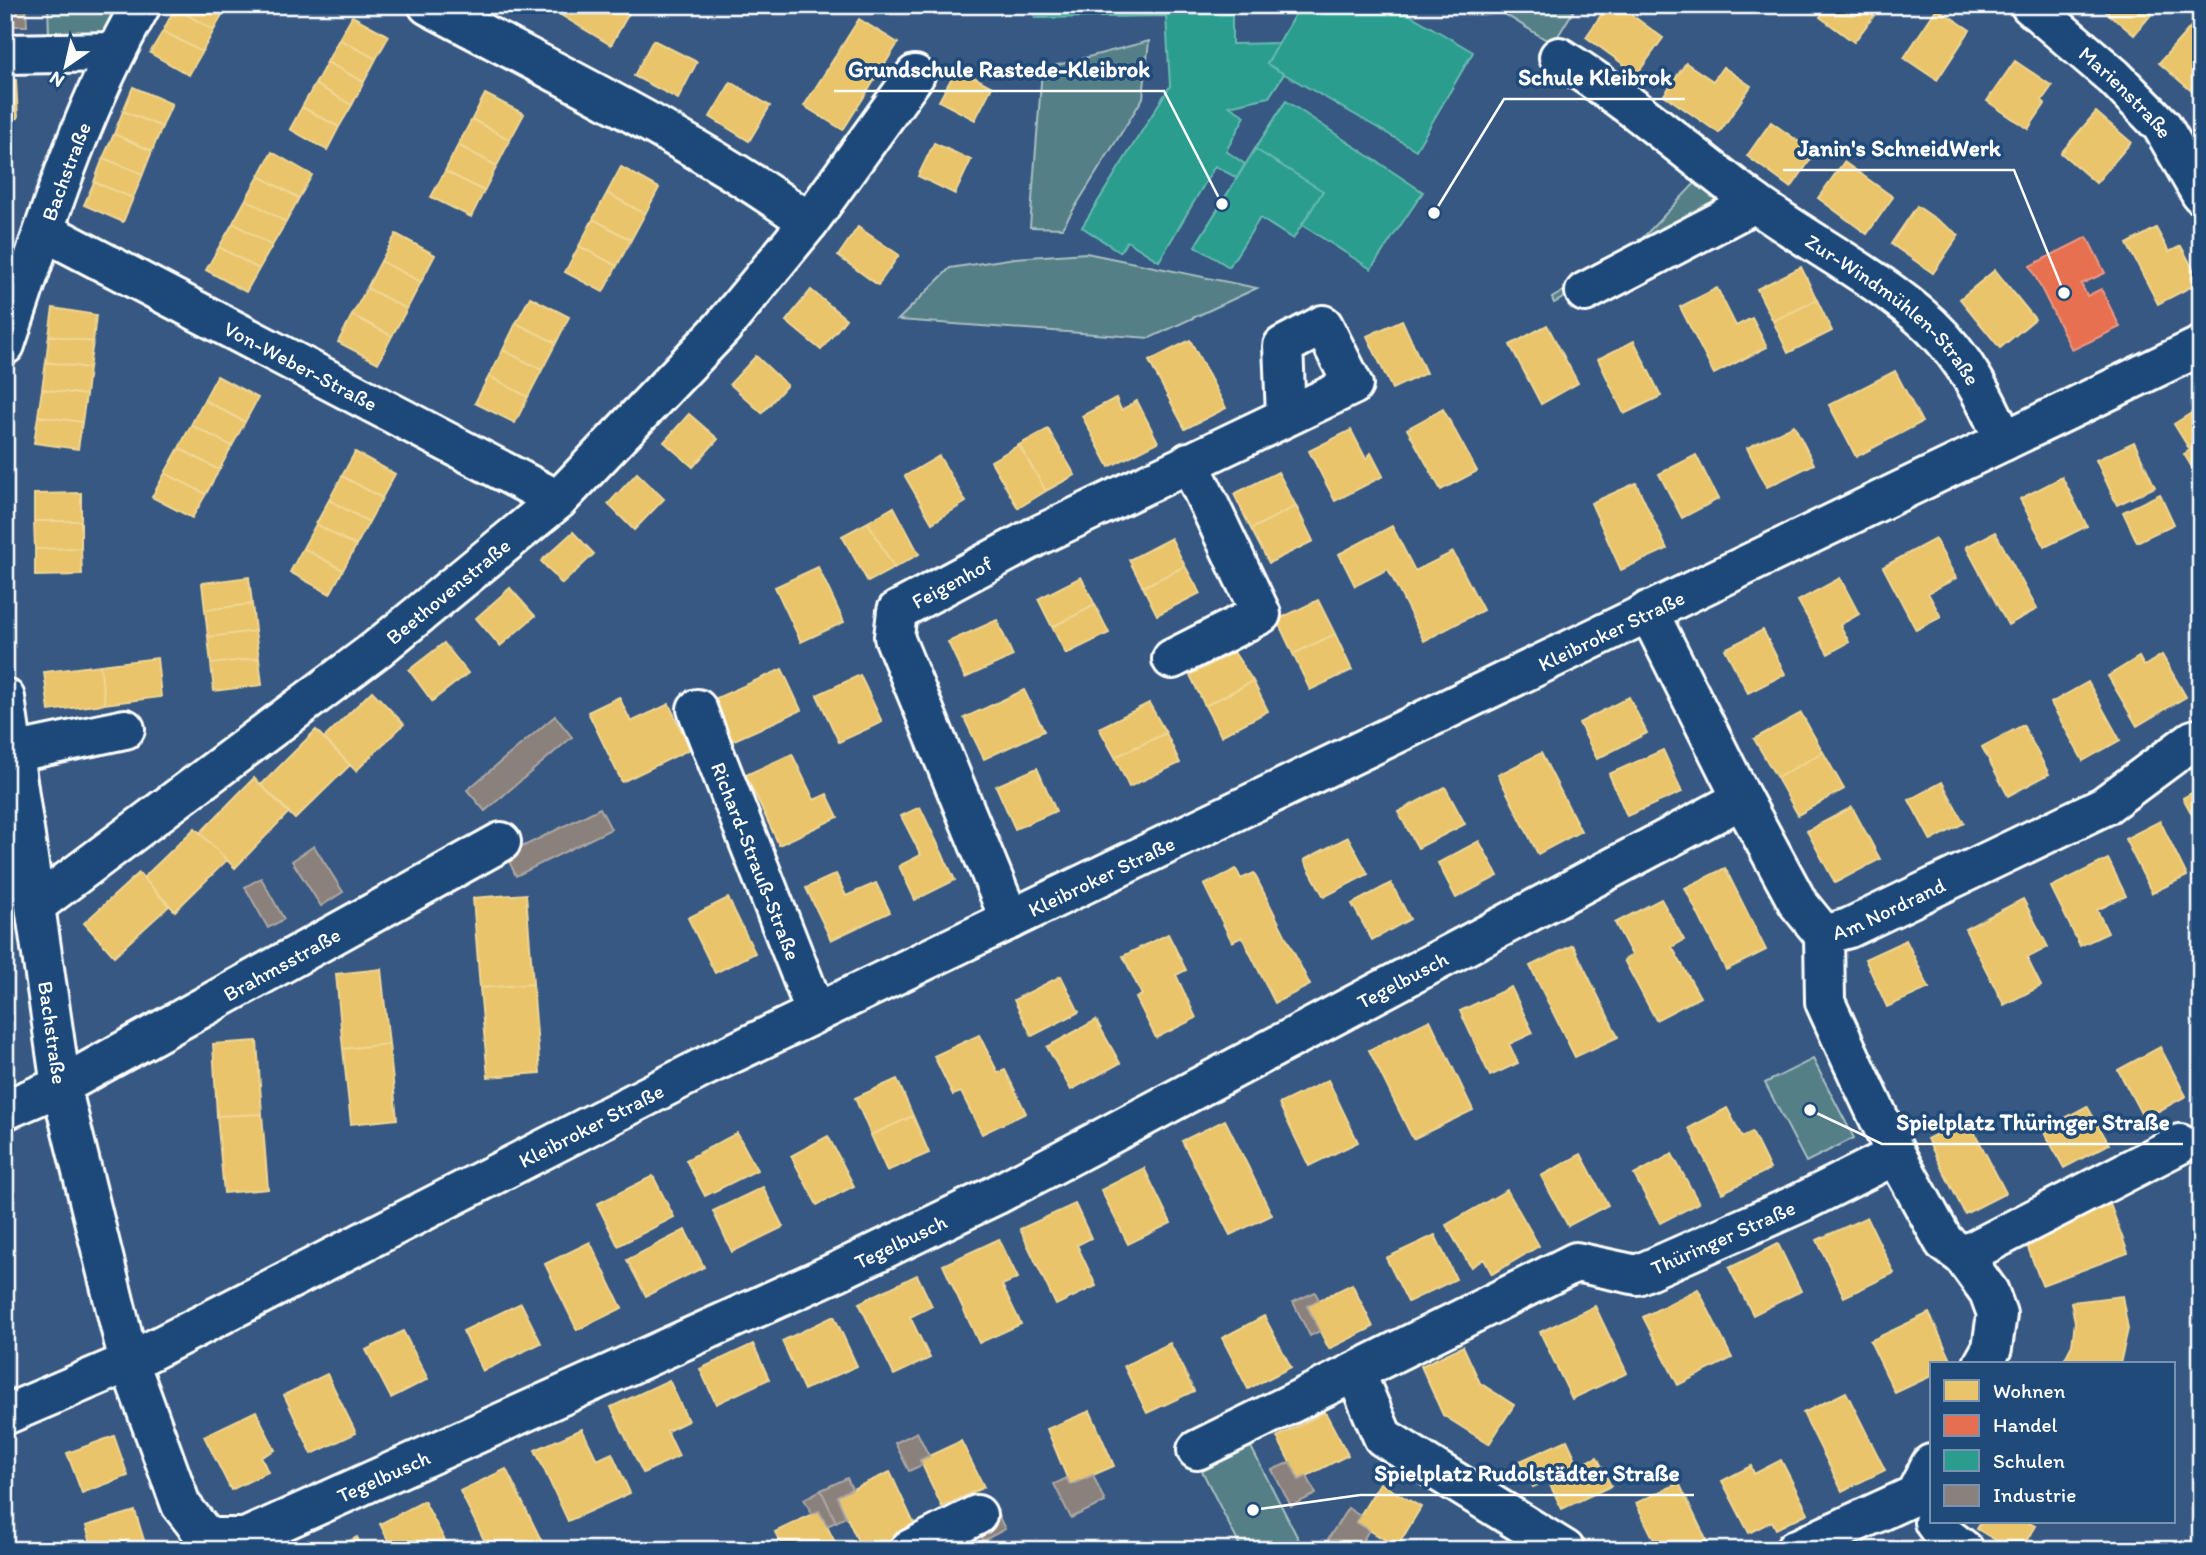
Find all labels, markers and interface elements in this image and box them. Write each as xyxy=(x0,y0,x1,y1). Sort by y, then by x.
north arrow xyxy=(32,32,102,102)
street label: Marienstraße xyxy=(2074,41,2179,142)
callout: Grundschule Rastede-Kleibrok xyxy=(834,47,1164,91)
text: Grundschule Rastede-Kleibrok xyxy=(848,55,1150,83)
callout: Schule Kleibrok xyxy=(1504,55,1685,99)
text: Schule Kleibrok xyxy=(1518,63,1673,91)
text: N xyxy=(45,67,69,93)
street label: Bachstraße xyxy=(35,118,96,224)
callout: Janin's SchneidWerk xyxy=(1783,126,2014,170)
text: Janin's SchneidWerk xyxy=(1796,134,2002,162)
street label: Zur-Windmühlen-Straße xyxy=(1801,228,1986,390)
street label: Von-Weber-Straße xyxy=(220,315,382,416)
street label: Beethovenstraße xyxy=(381,532,515,649)
street label: Feigenhof xyxy=(907,550,996,613)
street label: Kleibroker Straße xyxy=(1534,584,1688,676)
street label: Richard-Strauß-Straße xyxy=(706,758,806,963)
street label: Kleibroker Straße xyxy=(1024,830,1179,922)
street label: Am Nordrand xyxy=(1830,871,1949,945)
street label: Brahmsstraße xyxy=(219,921,344,1006)
street label: Tegelbusch xyxy=(1353,945,1452,1014)
street label: Bachstraße xyxy=(34,979,73,1086)
street label: Kleibroker Straße xyxy=(514,1077,668,1173)
callout: Spielplatz Thüringer Straße xyxy=(1882,1100,2183,1144)
text: Spielplatz Thüringer Straße xyxy=(1896,1108,2170,1136)
street label: Thüringer Straße xyxy=(1647,1194,1799,1280)
street label: Tegelbusch xyxy=(850,1208,951,1274)
legend xyxy=(1930,1362,2174,1524)
text: Wohnen xyxy=(1993,1378,2065,1403)
text: Handel xyxy=(1993,1412,2058,1437)
street label: Tegelbusch xyxy=(333,1444,434,1508)
text: Schulen xyxy=(1993,1448,2065,1473)
callout: Spielplatz Rudolstädter Straße xyxy=(1360,1451,1694,1495)
text: Spielplatz Rudolstädter Straße xyxy=(1374,1459,1680,1487)
text: Industrie xyxy=(1993,1482,2076,1507)

